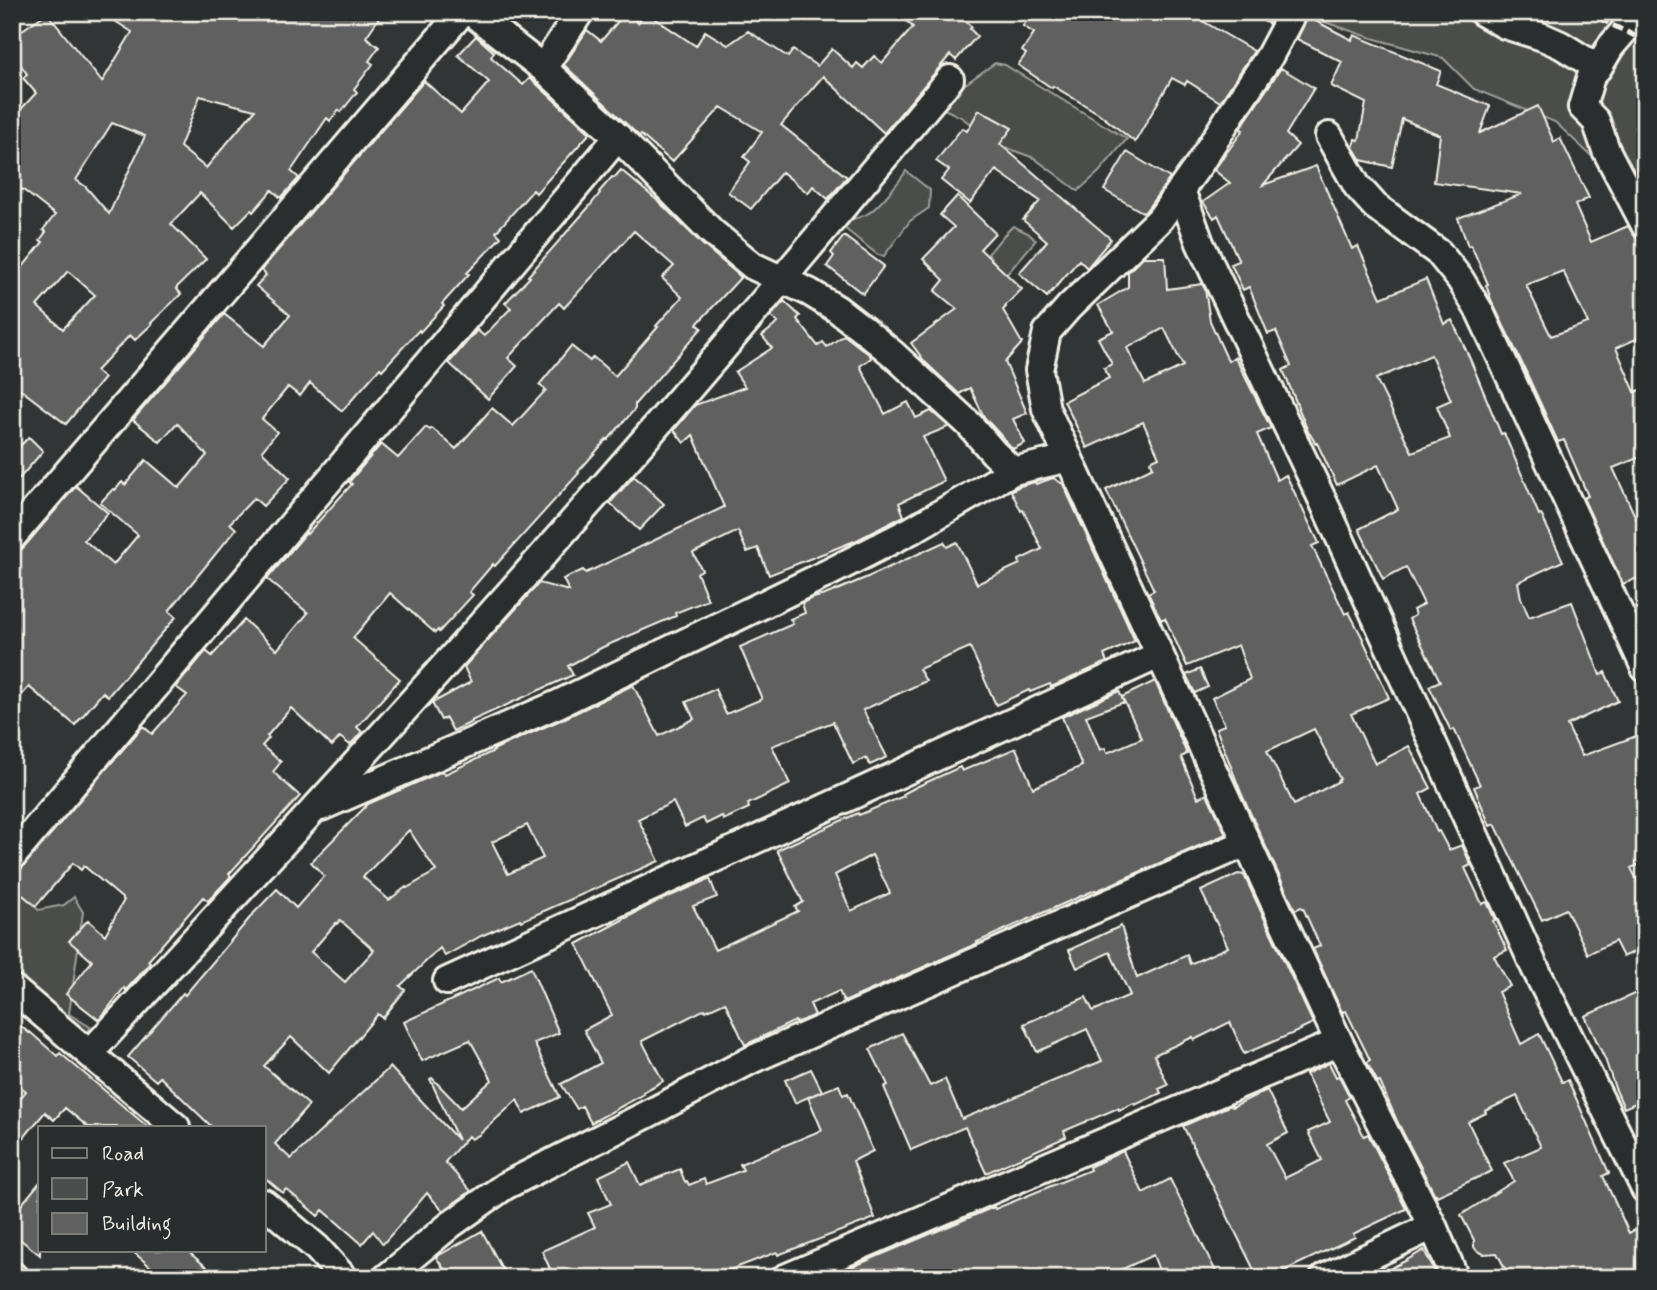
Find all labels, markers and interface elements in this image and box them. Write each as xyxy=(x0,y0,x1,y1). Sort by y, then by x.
legend xyxy=(38,1126,266,1252)
text: Road xyxy=(102,1140,144,1168)
text: Park xyxy=(102,1176,144,1204)
text: Building xyxy=(102,1210,172,1240)

